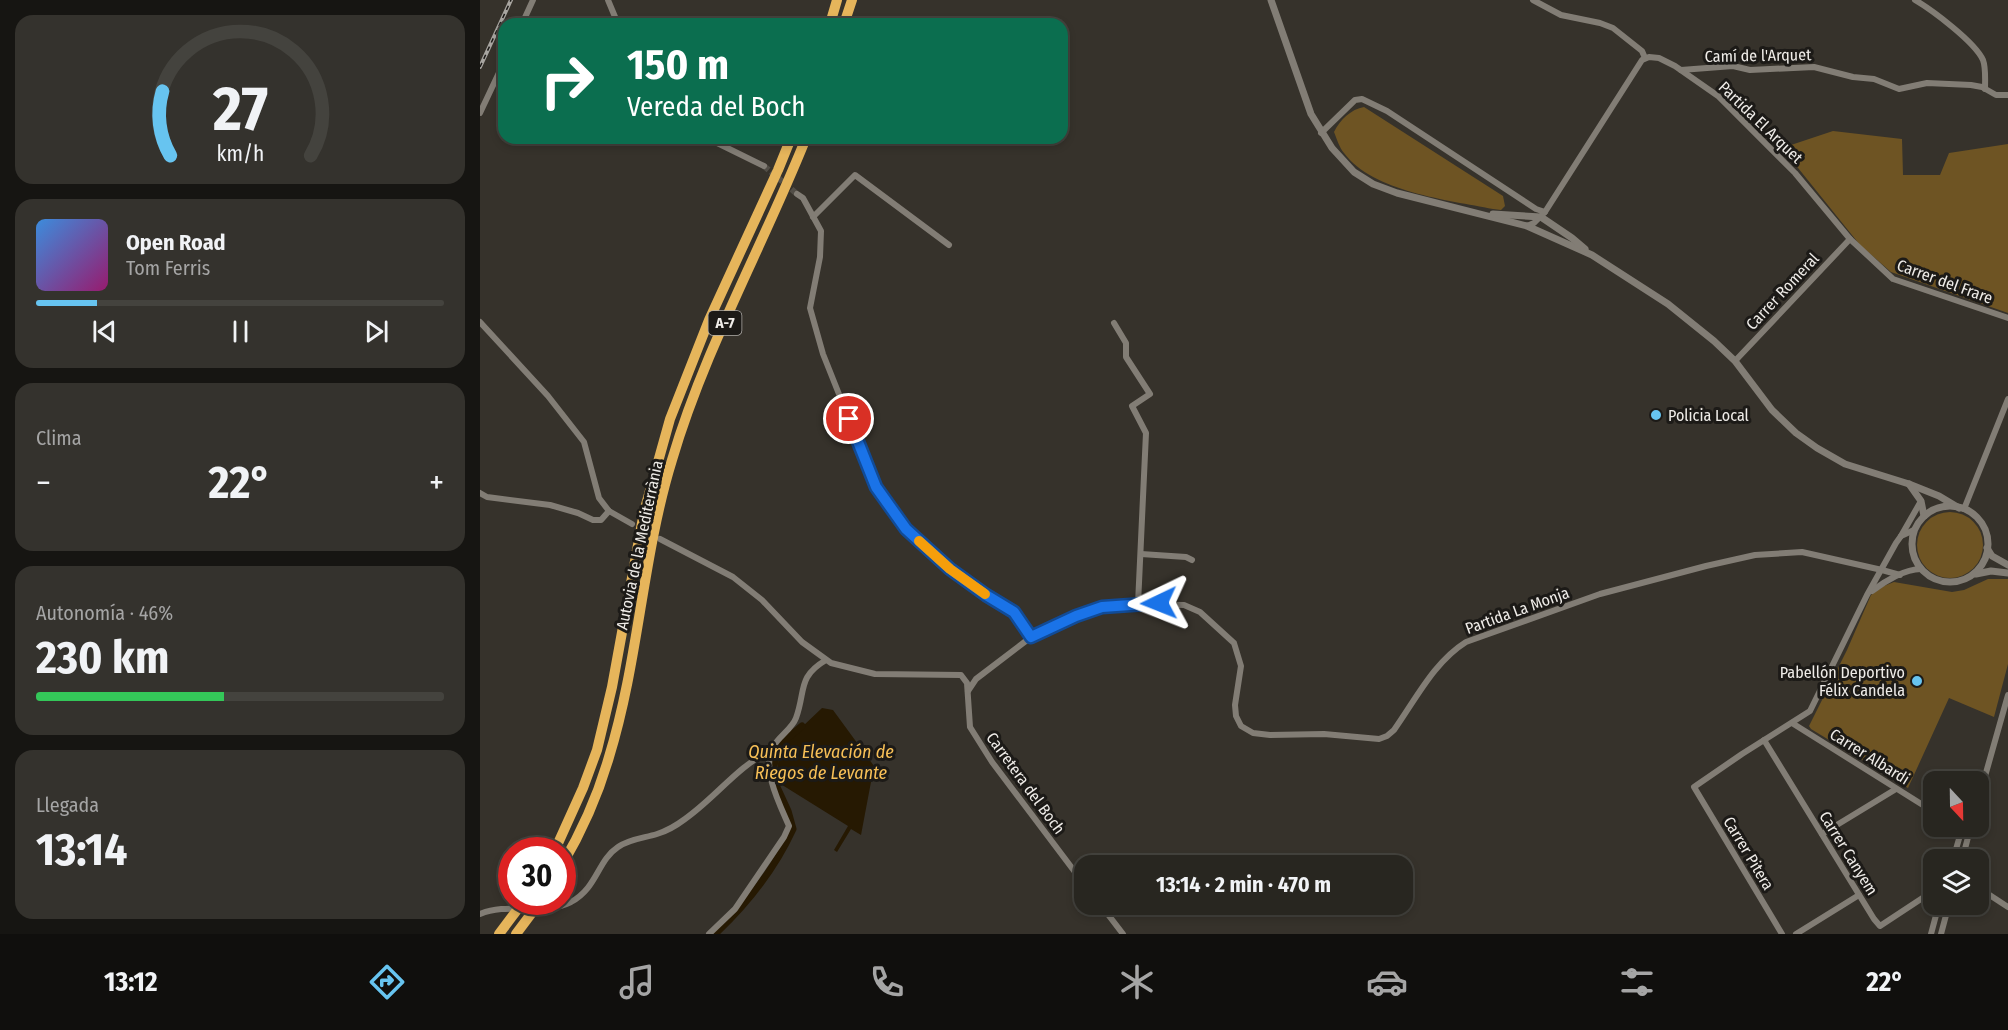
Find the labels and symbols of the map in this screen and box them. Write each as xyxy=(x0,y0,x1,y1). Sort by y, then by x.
street label: Camí de l'Arquet xyxy=(1705,45,1812,66)
street label: Partida El Arquet xyxy=(1715,78,1807,168)
street label: Carrer Romeral xyxy=(1742,249,1823,334)
street label: Carrer del Frare xyxy=(1894,255,1995,308)
road number: A-7 xyxy=(708,311,742,335)
pin xyxy=(823,393,874,444)
place label: Policia Local xyxy=(1668,406,1749,425)
marker: Policia Local xyxy=(1649,408,1663,422)
street label: Autovia de la Mediterrània xyxy=(612,459,667,631)
position arrow xyxy=(1127,571,1191,635)
street label: Partida La Monja xyxy=(1463,583,1572,638)
place label: Pabellón Deportivo Félix Candela xyxy=(1780,663,1905,700)
marker: Pabellón Deportivo Félix Candela xyxy=(1910,674,1924,688)
street label: Carrer Albardi xyxy=(1826,724,1913,788)
street label: Carretera del Boch xyxy=(982,729,1069,838)
water label: Quinta Elevación de Riegos de Levante xyxy=(748,741,894,784)
north arrow xyxy=(1923,771,1989,837)
street label: Carrer Canyem xyxy=(1815,808,1882,899)
street label: Carrer Pitera xyxy=(1719,813,1778,893)
speed limit sign: 30 xyxy=(498,837,576,915)

